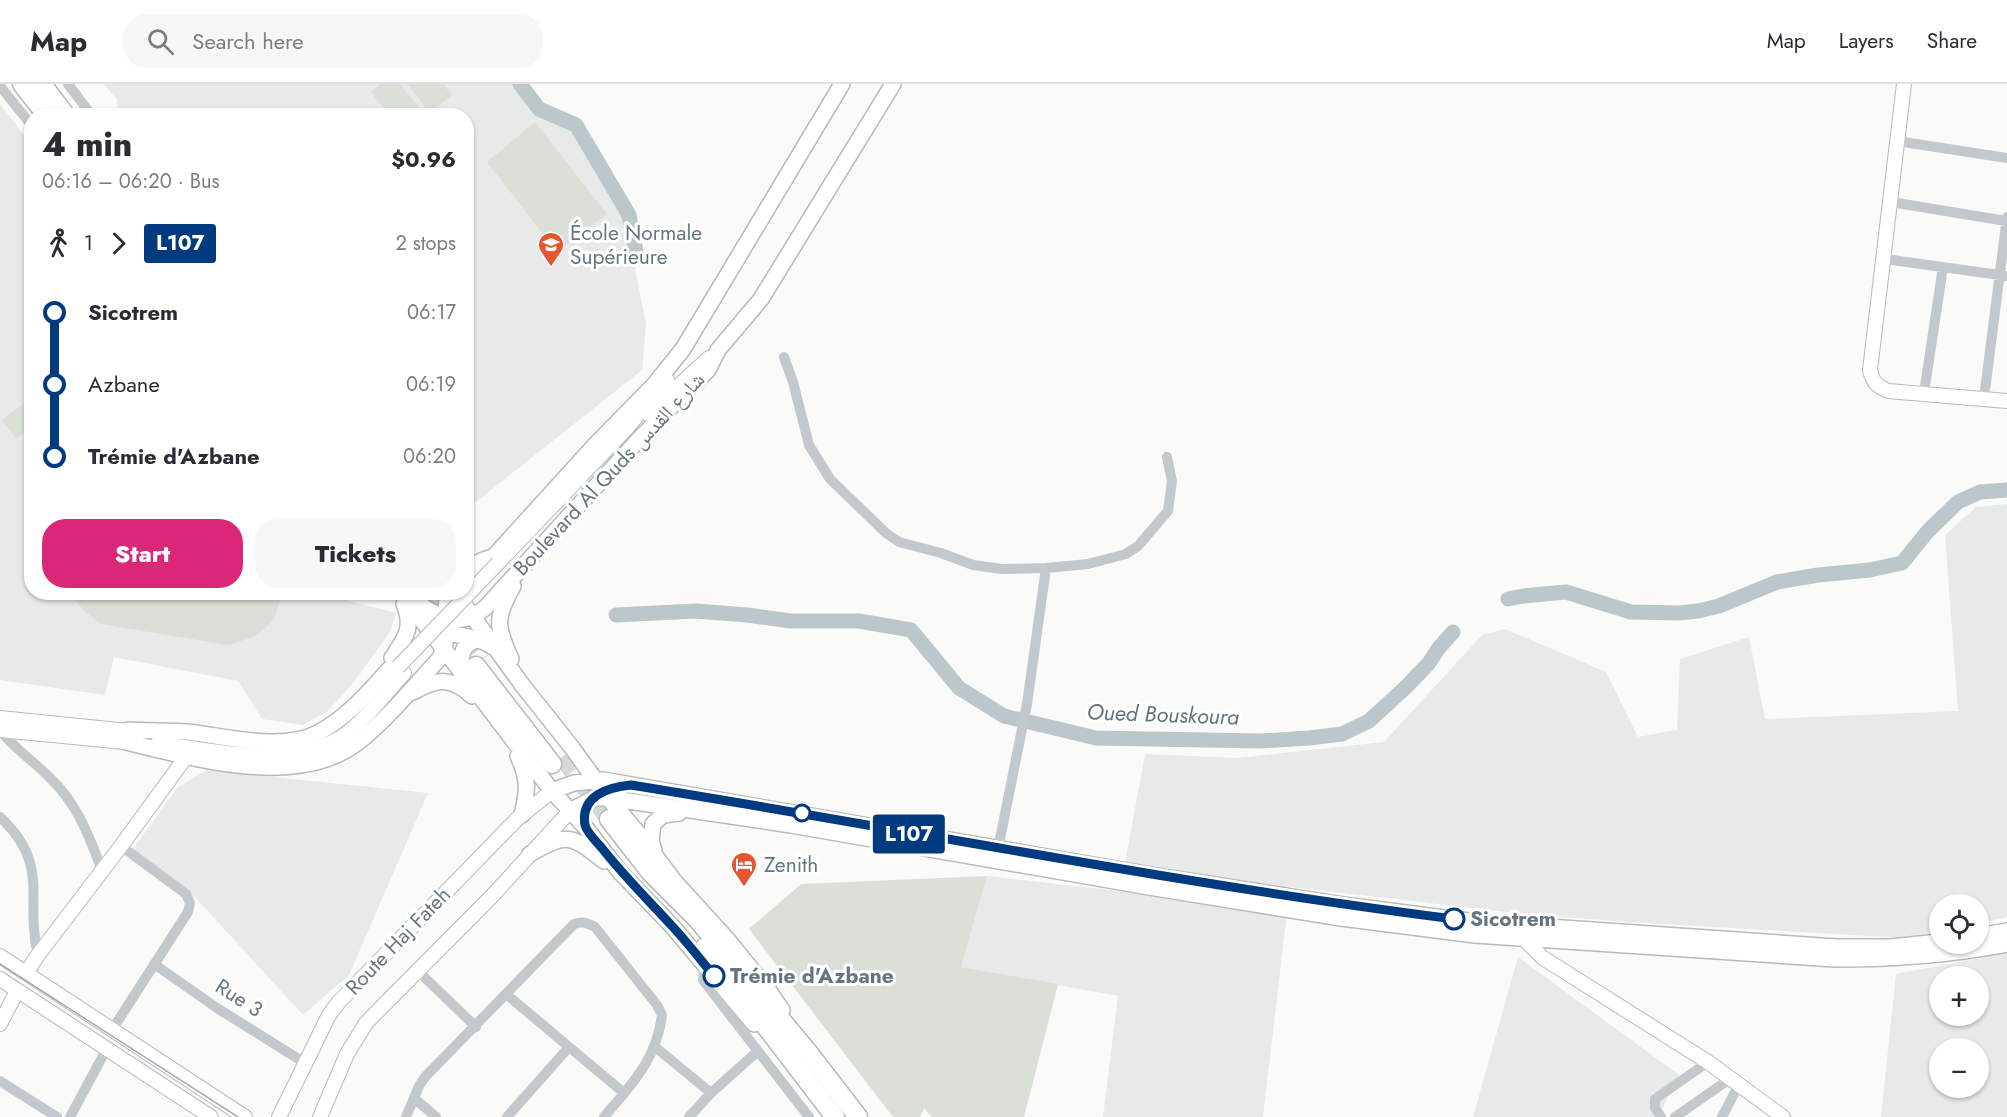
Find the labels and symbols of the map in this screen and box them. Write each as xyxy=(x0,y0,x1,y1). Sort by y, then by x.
place label: École Normale Supérieure xyxy=(570,218,702,272)
school or university icon: École Normale Supérieure xyxy=(536,230,566,268)
street label: Boulevard Al Quds شارع القدس xyxy=(506,366,712,582)
water label: Oued Bouskoura xyxy=(1086,695,1240,733)
unlabelled marker xyxy=(793,804,811,822)
line badge: L107 xyxy=(867,814,951,854)
hotel icon: Zenith xyxy=(729,850,759,888)
place label: Zenith xyxy=(764,850,818,880)
street label: Route Haj Fateh xyxy=(339,880,457,1002)
place label: Sicotrem xyxy=(1470,904,1556,934)
marker: Sicotrem xyxy=(1443,908,1465,930)
place label: Trémie d'Azbane xyxy=(730,961,894,991)
marker: Trémie d'Azbane xyxy=(703,965,725,987)
street label: Rue 3 xyxy=(209,971,269,1025)

